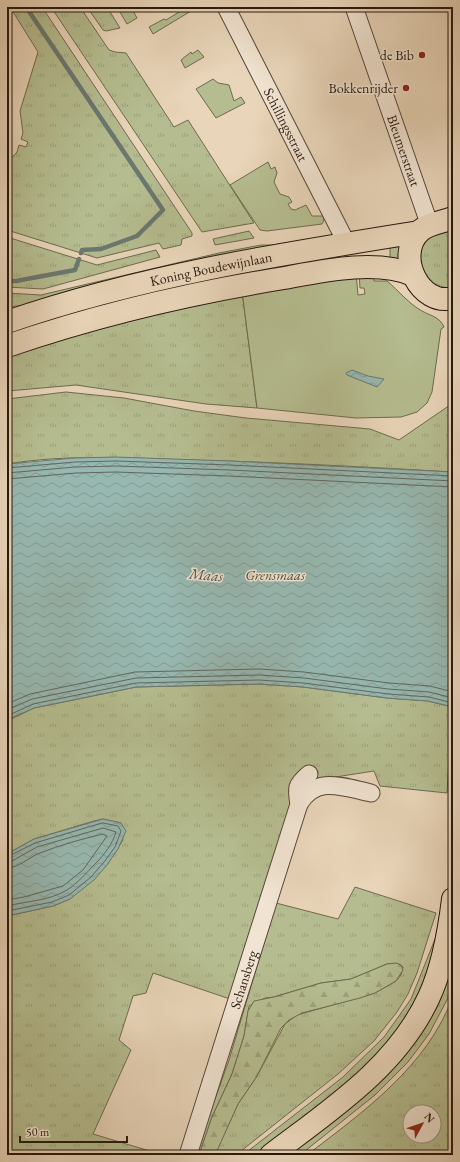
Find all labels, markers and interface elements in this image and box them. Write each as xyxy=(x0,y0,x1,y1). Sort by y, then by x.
place label: de Bib xyxy=(380,46,414,64)
marker: de Bib xyxy=(417,50,427,60)
place label: Bokkenrijder xyxy=(329,79,398,97)
marker: Bokkenrijder xyxy=(401,83,411,93)
street label: Schillingsstraat xyxy=(260,85,313,165)
street label: Bleumerstraat xyxy=(383,112,425,189)
street label: Koning Boudewijnlaan xyxy=(148,247,274,290)
water label: Maas xyxy=(187,563,225,586)
park label: Grensmaas xyxy=(245,566,305,584)
street label: Schansberg xyxy=(226,947,261,1011)
north arrow xyxy=(402,1104,442,1144)
text: N xyxy=(421,1110,438,1126)
scale bar xyxy=(20,1118,127,1144)
text: 50 m xyxy=(26,1124,50,1140)

